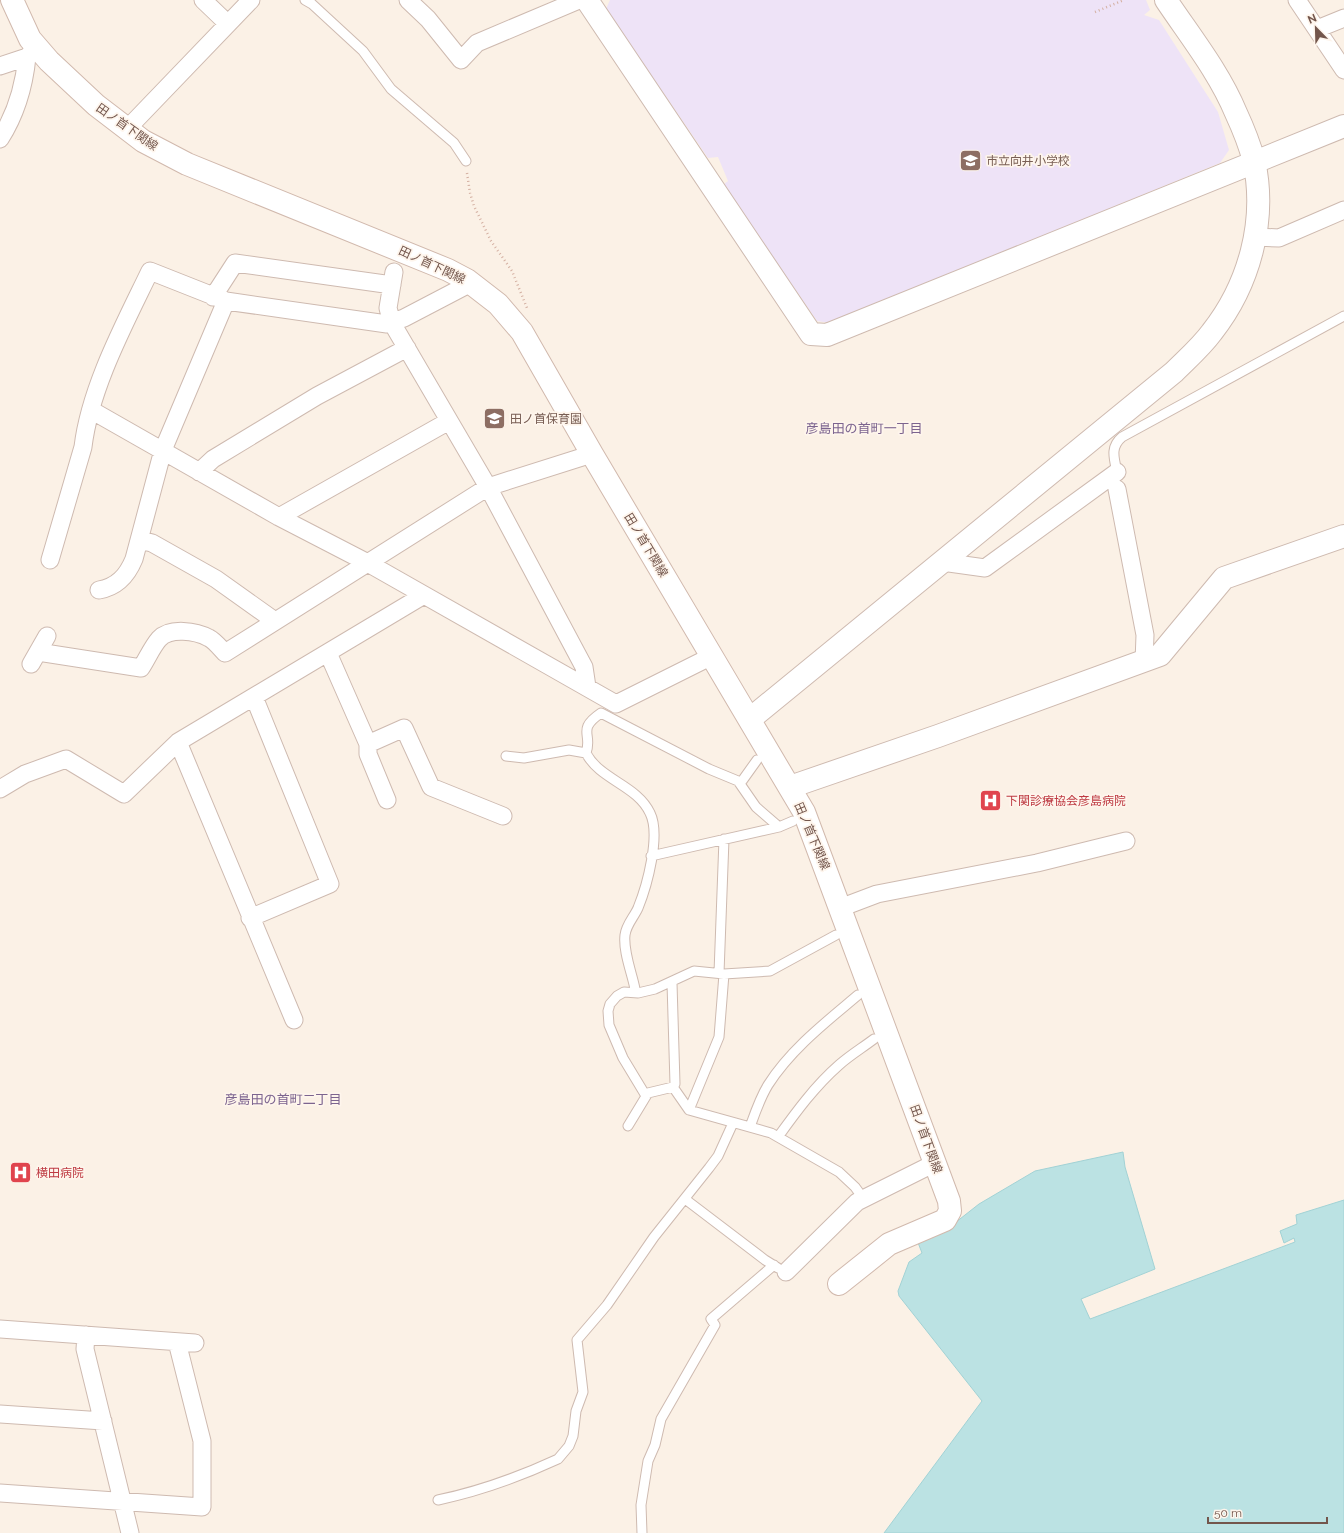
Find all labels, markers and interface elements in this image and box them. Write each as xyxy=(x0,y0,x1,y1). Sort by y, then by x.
north arrow xyxy=(1296,8,1336,48)
text: N xyxy=(1306,12,1319,27)
street label: 田ノ首下関線 xyxy=(93,101,161,153)
school or university icon: 市立向井小学校 xyxy=(958,148,984,174)
place label: 市立向井小学校 xyxy=(986,154,1070,168)
street label: 田ノ首下関線 xyxy=(396,243,468,287)
school or university icon: 田ノ首保育園 xyxy=(481,406,507,432)
place label: 田ノ首保育園 xyxy=(510,412,582,426)
district label: 彦島田の首町一丁目 xyxy=(805,421,923,436)
street label: 田ノ首下関線 xyxy=(621,511,671,579)
hospital icon: 下関診療協会彦島病院 xyxy=(977,788,1003,814)
place label: 下関診療協会彦島病院 xyxy=(1006,794,1126,808)
street label: 田ノ首下関線 xyxy=(791,800,833,872)
district label: 彦島田の首町二丁目 xyxy=(224,1092,342,1107)
street label: 田ノ首下関線 xyxy=(907,1103,945,1175)
hospital icon: 横田病院 xyxy=(8,1160,34,1186)
place label: 横田病院 xyxy=(36,1166,84,1180)
scale bar xyxy=(1208,1499,1327,1525)
text: 50 m xyxy=(1214,1506,1242,1520)

